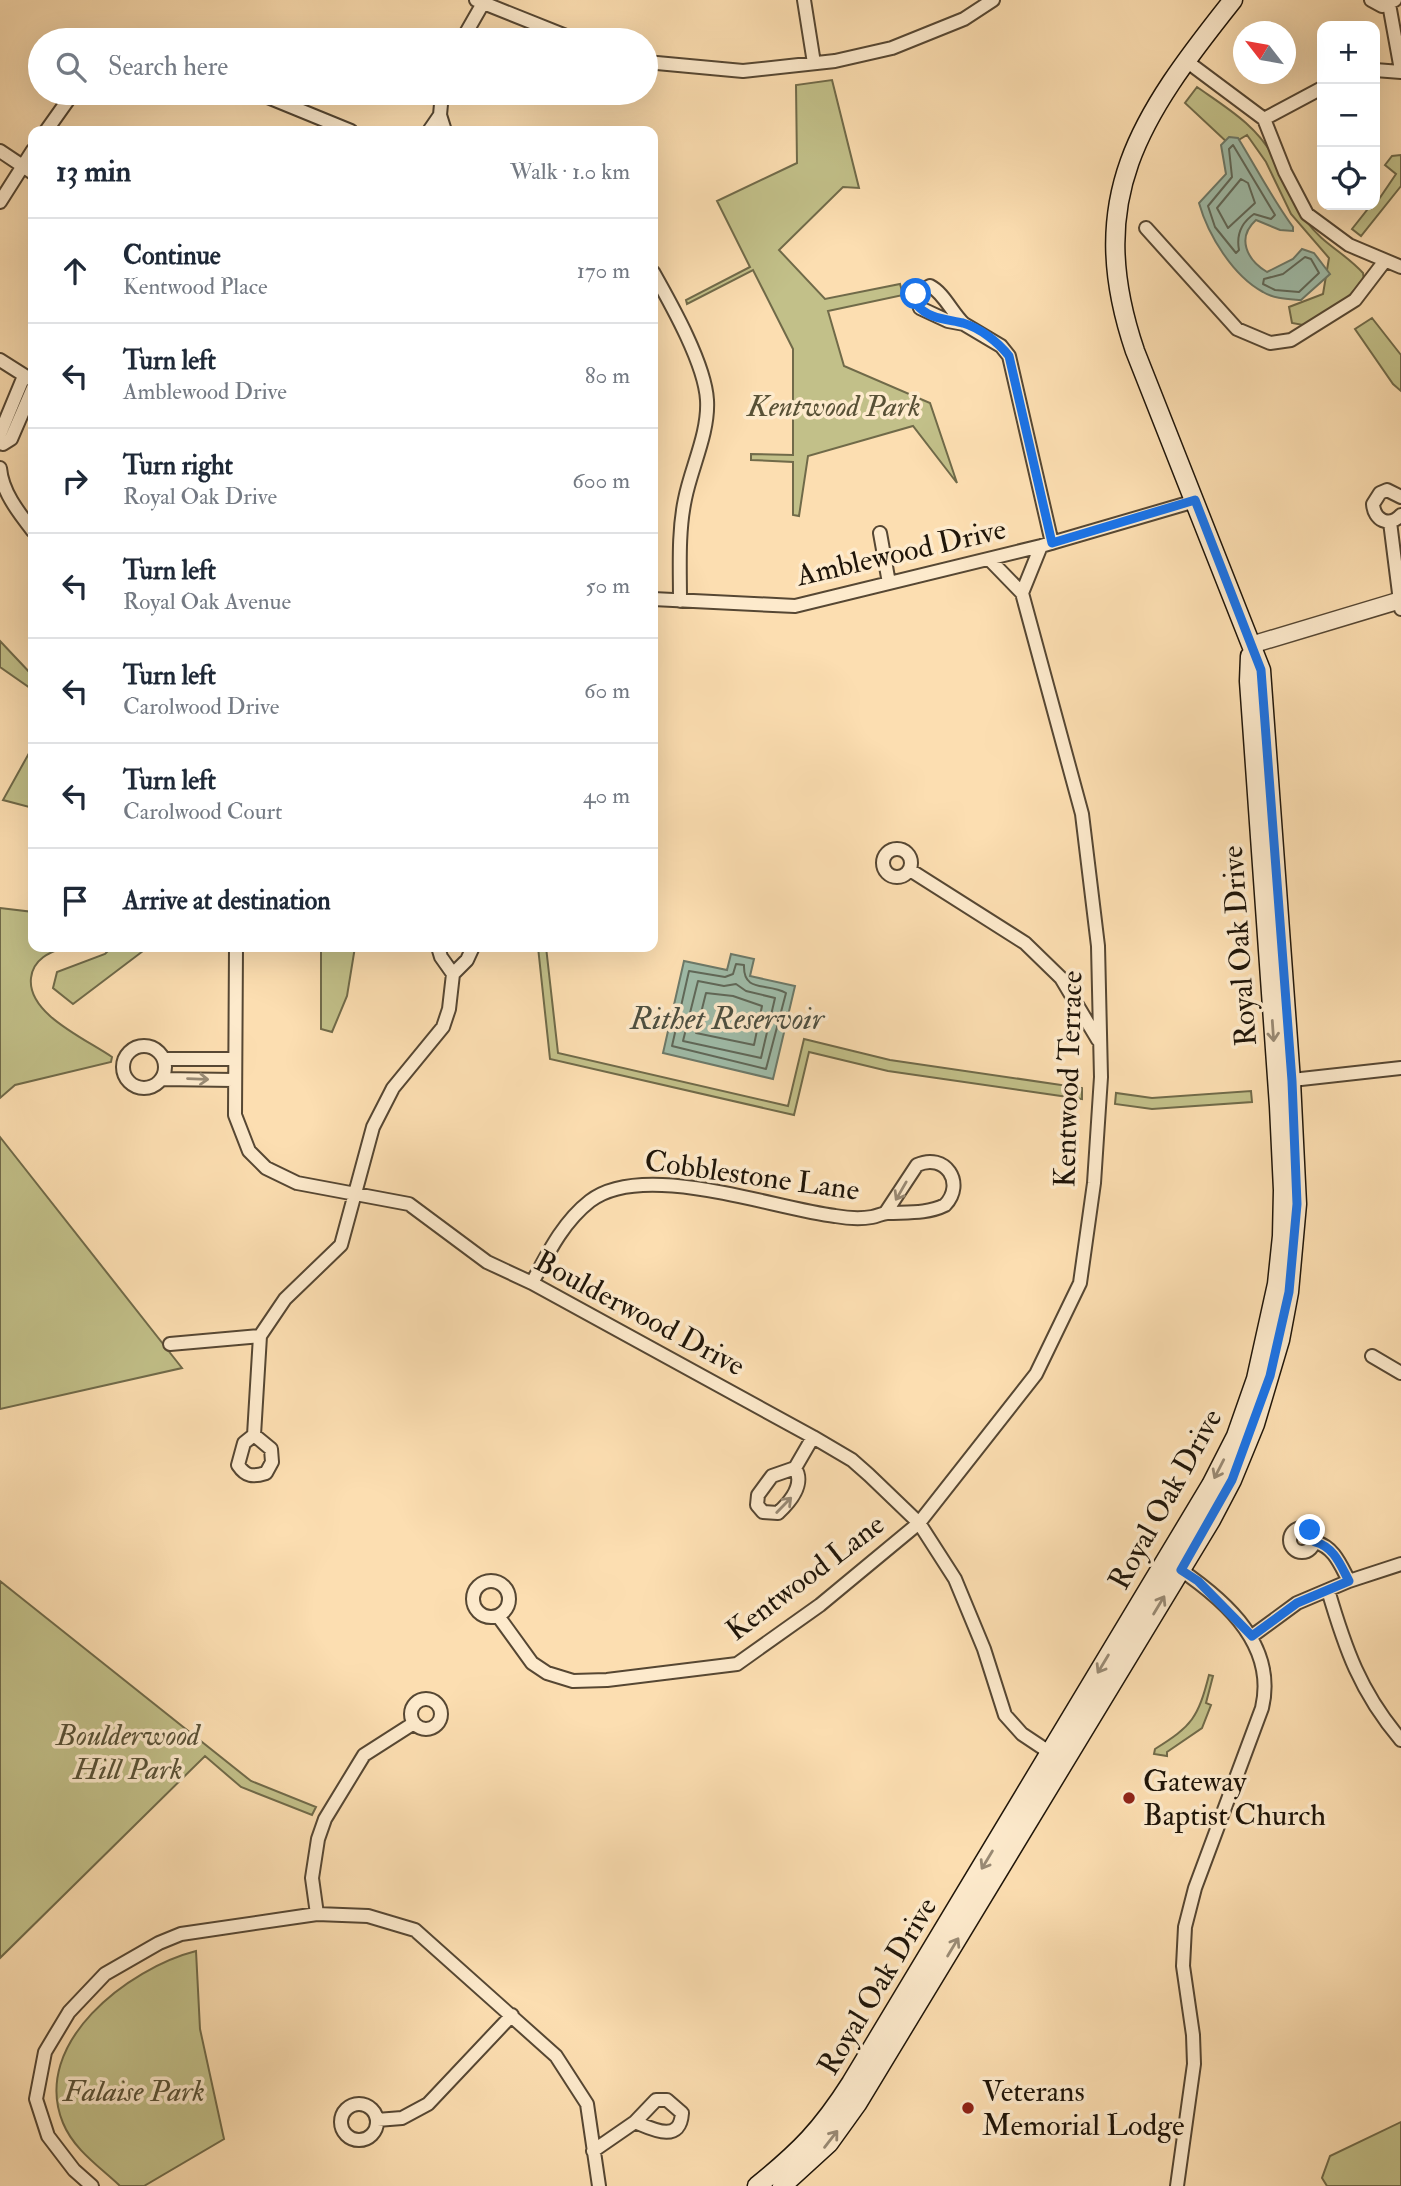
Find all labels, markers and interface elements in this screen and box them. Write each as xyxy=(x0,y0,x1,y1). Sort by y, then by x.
north arrow xyxy=(1233,21,1296,84)
map controls xyxy=(1317,21,1380,210)
button: + xyxy=(1317,21,1380,84)
search box xyxy=(28,28,658,105)
icon: search xyxy=(52,48,90,86)
text: Search here xyxy=(108,51,228,83)
button: − xyxy=(1317,84,1380,147)
button: locate xyxy=(1317,147,1380,210)
text: 13 min xyxy=(56,153,131,190)
text: Walk · 1.0 km xyxy=(510,157,630,186)
text: Continue xyxy=(123,240,221,272)
icon: ahead xyxy=(56,252,94,290)
text: 170 m xyxy=(577,256,630,285)
text: Kentwood Place xyxy=(123,272,268,301)
route start xyxy=(900,278,931,309)
text: Turn left xyxy=(123,345,216,377)
icon: left xyxy=(56,357,94,395)
text: 80 m xyxy=(585,361,630,390)
text: Amblewood Drive xyxy=(123,377,287,406)
park label: Kentwood Park xyxy=(745,388,921,425)
text: Turn right xyxy=(123,450,233,482)
icon: right xyxy=(56,462,94,500)
text: 600 m xyxy=(572,466,630,495)
text: Royal Oak Drive xyxy=(123,482,277,511)
street label: Amblewood Drive xyxy=(792,510,1009,595)
text: Turn left xyxy=(123,555,216,587)
icon: left xyxy=(56,567,94,605)
text: 50 m xyxy=(586,571,630,600)
text: Royal Oak Avenue xyxy=(123,587,291,616)
text: Turn left xyxy=(123,660,216,692)
icon: left xyxy=(56,672,94,710)
text: 60 m xyxy=(584,676,630,705)
text: Carolwood Drive xyxy=(123,692,279,721)
text: Turn left xyxy=(123,765,216,797)
icon: left xyxy=(56,777,94,815)
text: 40 m xyxy=(583,781,630,810)
text: Carolwood Court xyxy=(123,797,283,826)
street label: Royal Oak Drive xyxy=(1214,844,1265,1048)
icon: arrive xyxy=(56,882,94,920)
text: Arrive at destination xyxy=(123,885,331,917)
street label: Kentwood Terrace xyxy=(1046,970,1091,1188)
water label: Rithet Reservoir xyxy=(629,999,826,1039)
one-way arrow xyxy=(1267,1019,1280,1042)
one-way arrow xyxy=(186,1073,209,1086)
street label: Cobblestone Lane xyxy=(642,1142,862,1209)
one-way arrow xyxy=(893,1180,907,1200)
street label: Boulderwood Drive xyxy=(528,1242,751,1384)
street label: Royal Oak Drive xyxy=(1101,1402,1230,1596)
one-way arrow xyxy=(1212,1458,1226,1478)
one-way arrow xyxy=(775,1497,792,1514)
street label: Kentwood Lane xyxy=(719,1506,892,1649)
route end xyxy=(1294,1514,1325,1545)
one-way arrow xyxy=(1153,1596,1167,1616)
one-way arrow xyxy=(1096,1654,1110,1674)
park label: Boulderwood Hill Park xyxy=(54,1717,202,1788)
place label: Gateway Baptist Church xyxy=(1143,1763,1326,1834)
marker: Gateway Baptist Church xyxy=(1121,1790,1137,1806)
one-way arrow xyxy=(979,1849,993,1869)
street label: Royal Oak Drive xyxy=(810,1891,945,2082)
one-way arrow xyxy=(946,1937,960,1957)
park label: Falaise Park xyxy=(61,2073,205,2110)
place label: Veterans Memorial Lodge xyxy=(982,2073,1185,2144)
marker: Veterans Memorial Lodge xyxy=(960,2100,976,2116)
one-way arrow xyxy=(824,2130,839,2149)

